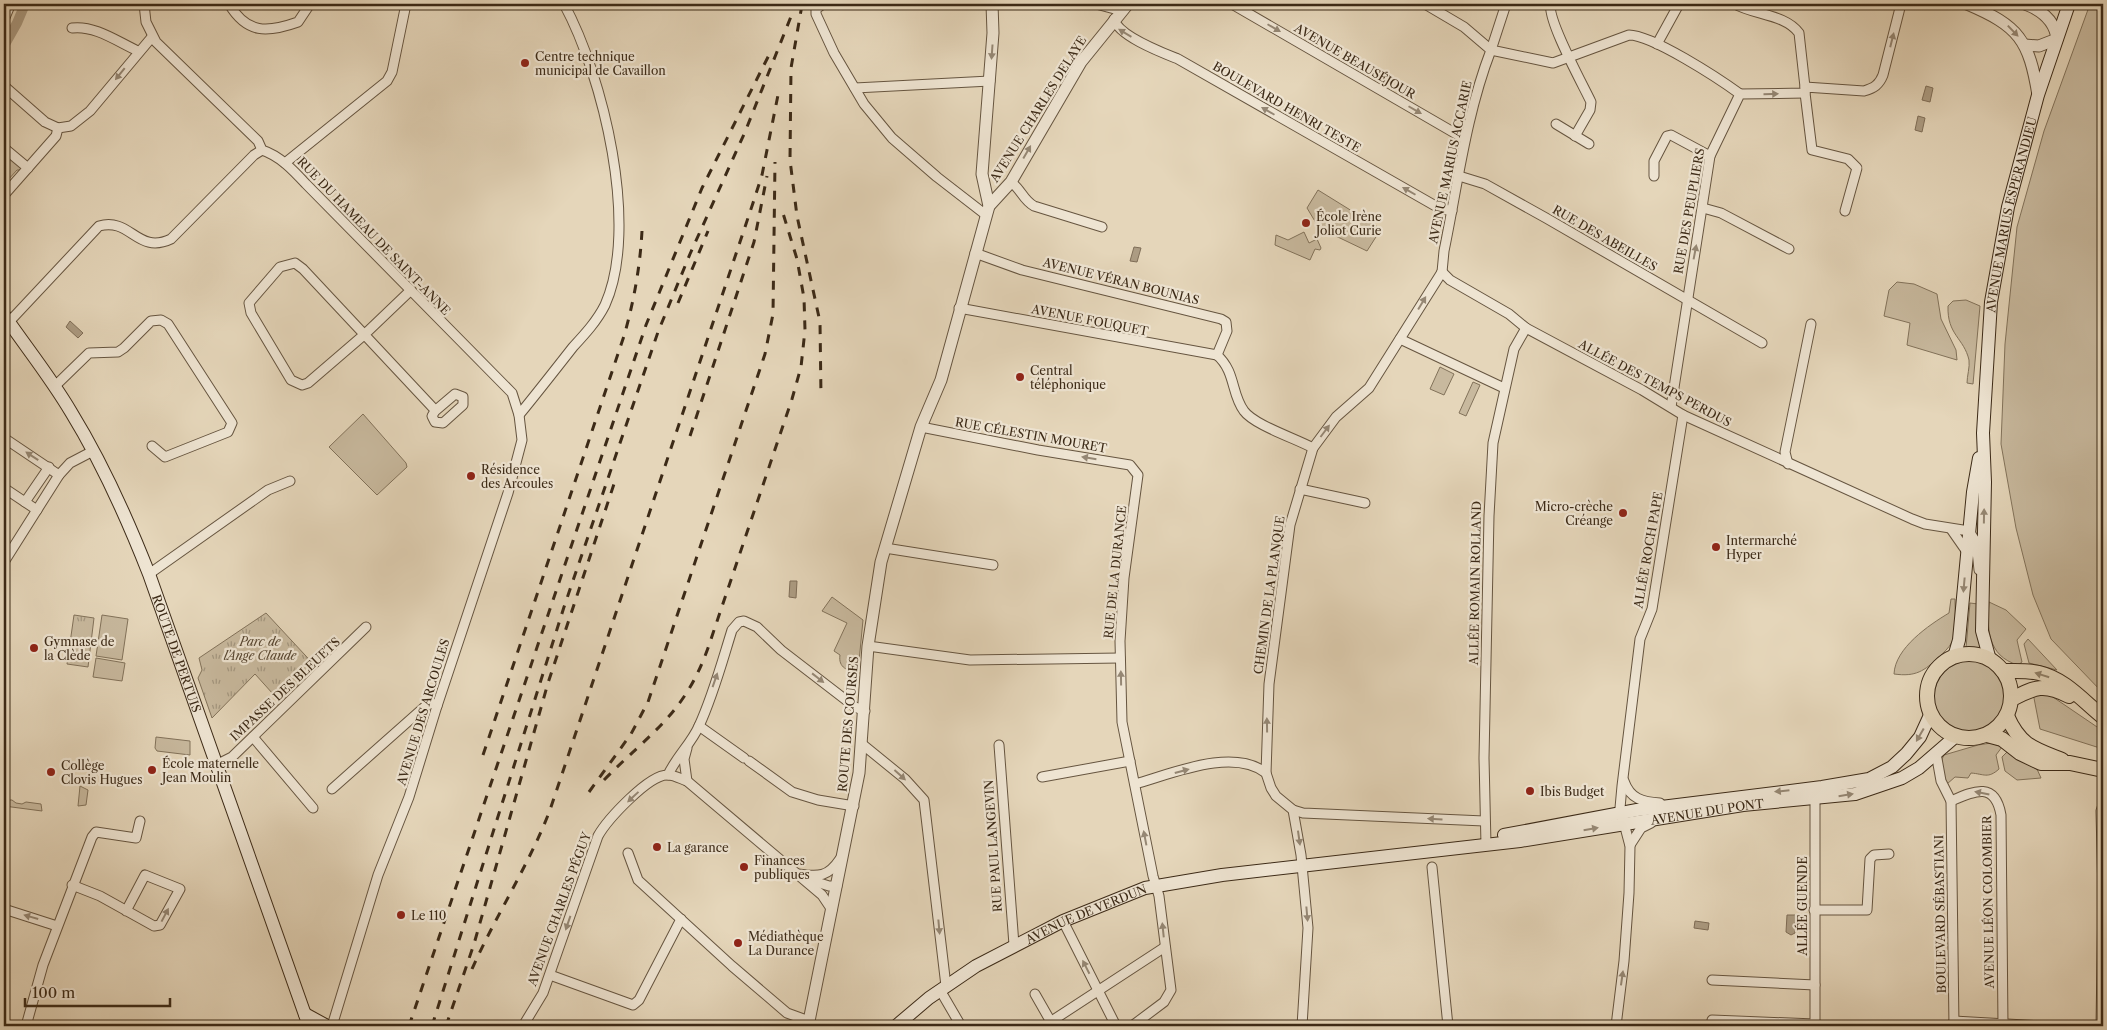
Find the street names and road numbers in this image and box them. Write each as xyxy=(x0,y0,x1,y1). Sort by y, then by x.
street label: AVENUE BEAUSÉJOUR xyxy=(1291,19,1420,102)
street label: AVENUE CHARLES DELAYE xyxy=(986,33,1089,186)
street label: BOULEVARD HENRI TESTE xyxy=(1210,58,1364,156)
street label: AVENUE MARIUS ACCARIE xyxy=(1425,79,1475,246)
street label: AVENUE MARIUS ESPERANDIEU xyxy=(1983,115,2039,314)
street label: RUE DES PEUPLIERS xyxy=(1671,147,1707,275)
street label: RUE DU HAMEAU DE SAINT-ANNE xyxy=(294,154,454,318)
street label: RUE DES ABEILLES xyxy=(1550,202,1660,274)
street label: AVENUE VÉRAN BOUNIAS xyxy=(1040,253,1201,308)
street label: AVENUE FOUQUET xyxy=(1029,301,1150,339)
street label: ALLÉE DES TEMPS PERDUS xyxy=(1575,335,1734,430)
street label: RUE CÉLESTIN MOURET xyxy=(954,413,1108,456)
street label: ALLÉE ROCH PAPE xyxy=(1629,490,1666,610)
street label: ALLÉE ROMAIN ROLLAND xyxy=(1465,500,1484,666)
street label: RUE DE LA DURANCE xyxy=(1101,505,1129,639)
street label: CHEMIN DE LA PLANQUE xyxy=(1250,515,1288,675)
street label: ROUTE DE PERTUIS xyxy=(149,592,205,714)
street label: IMPASSE DES BLEUETS xyxy=(227,634,343,744)
street label: AVENUE DES ARCOULES xyxy=(393,637,452,788)
street label: ROUTE DES COURSES xyxy=(835,655,861,793)
street label: RUE PAUL LANGEVIN xyxy=(981,779,1005,913)
street label: AVENUE DU PONT xyxy=(1648,796,1764,827)
street label: AVENUE LÉON COLOMBIER xyxy=(1978,814,1997,990)
street label: AVENUE CHARLES PÉGUY xyxy=(523,829,594,989)
street label: BOULEVARD SÉBASTIANI xyxy=(1930,835,1949,993)
street label: ALLÉE GUENDE xyxy=(1794,856,1810,957)
street label: AVENUE DE VERDUN xyxy=(1022,881,1149,947)

